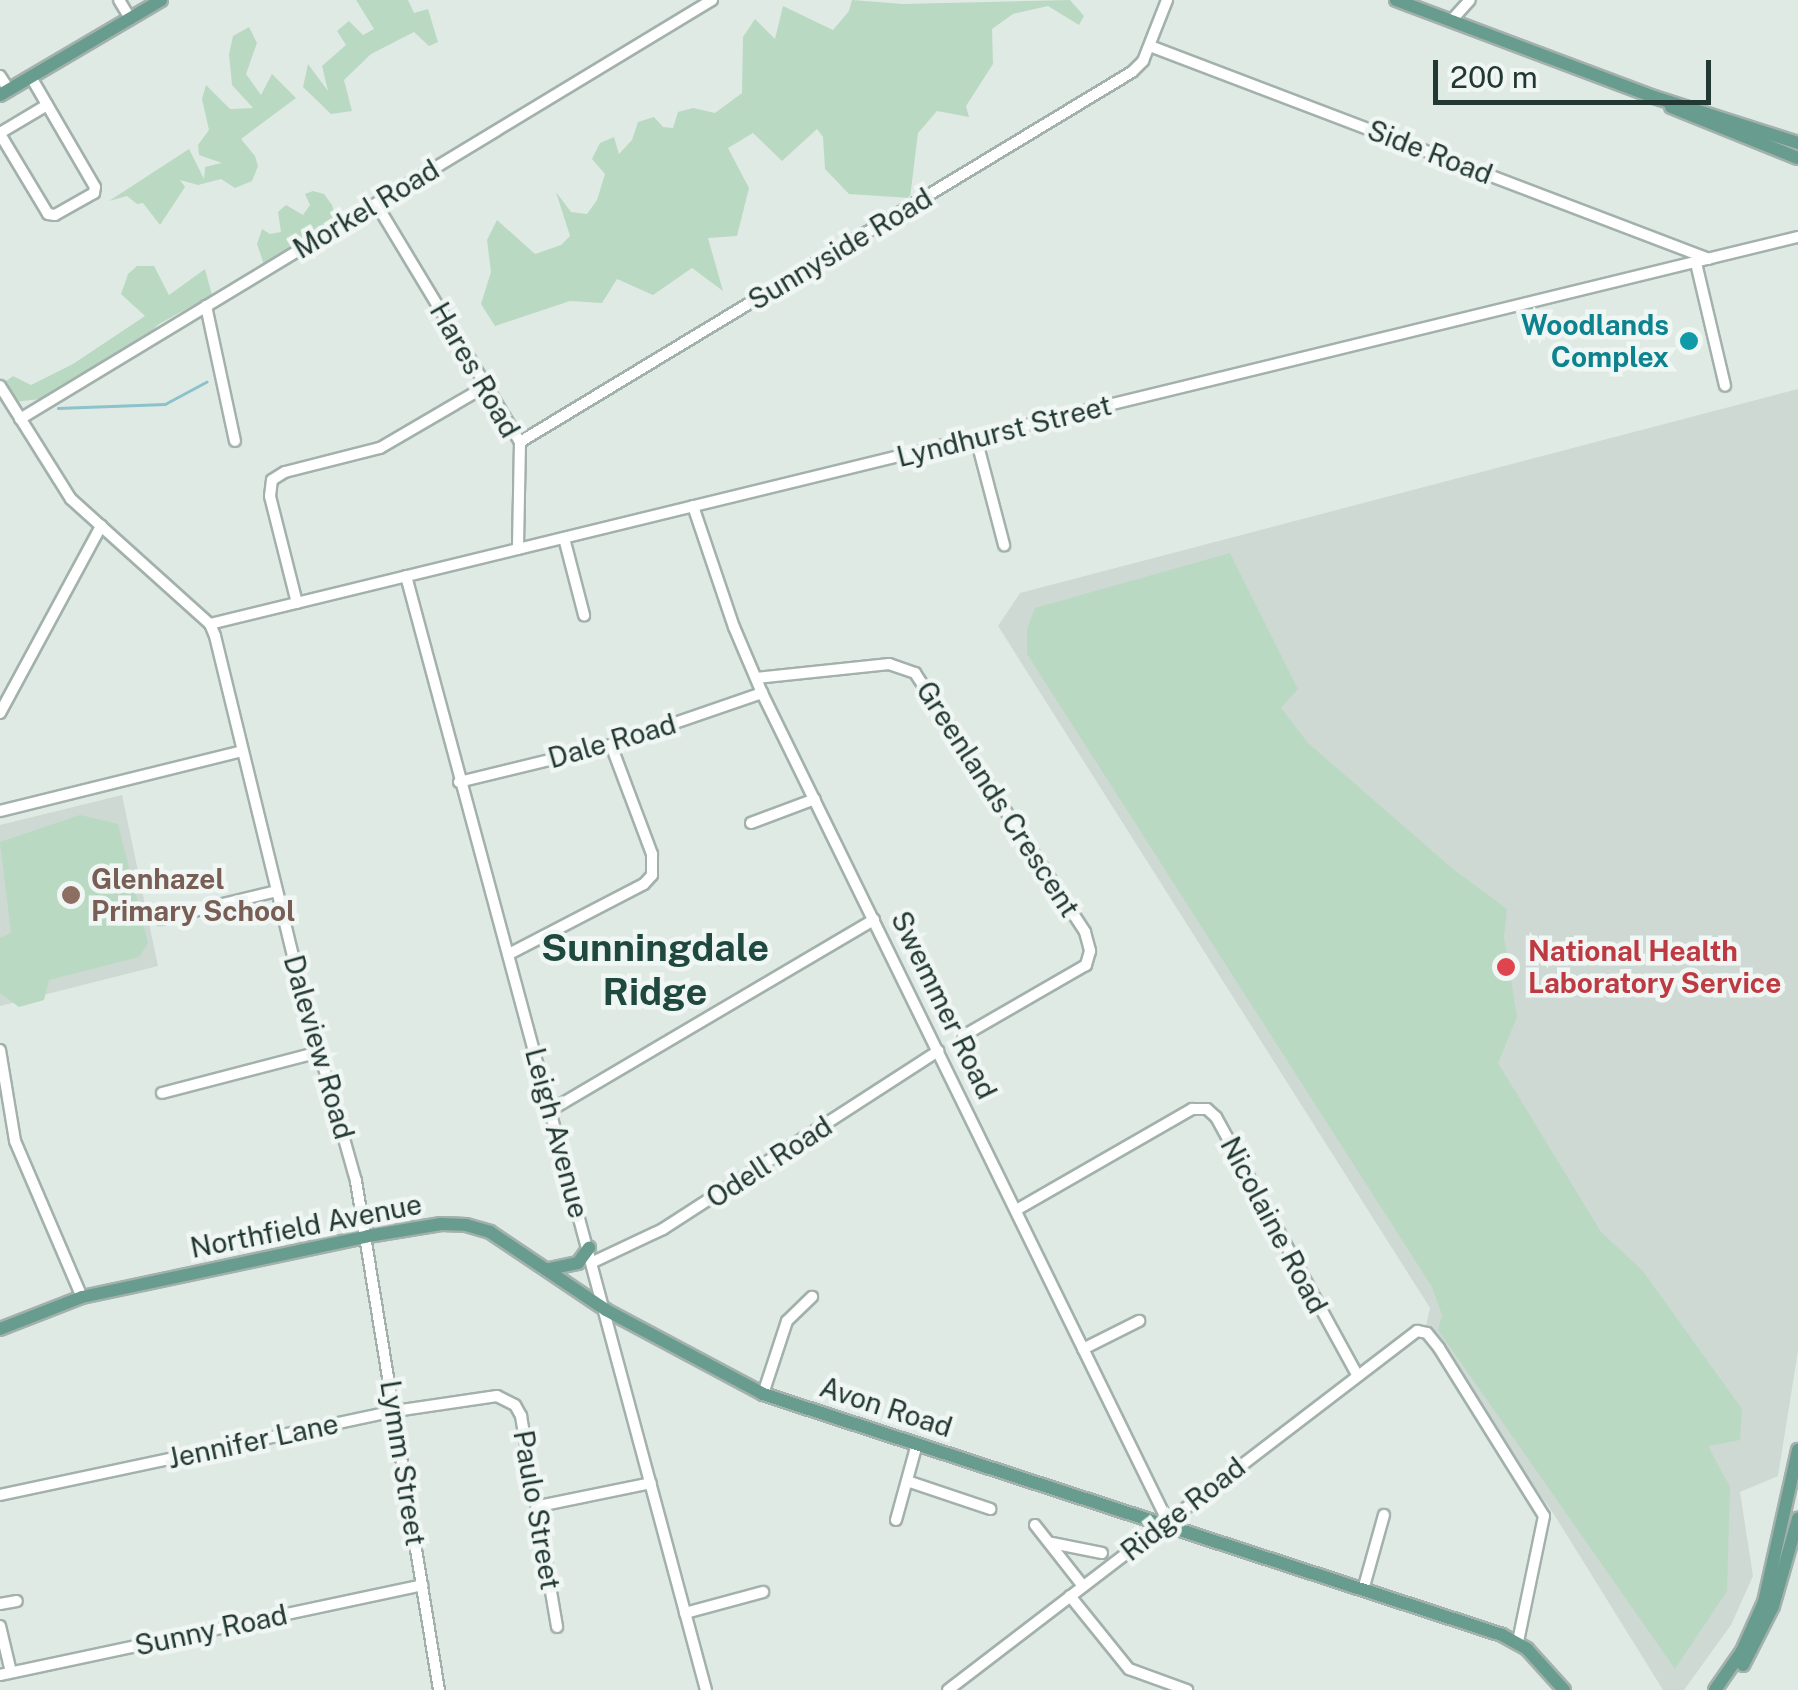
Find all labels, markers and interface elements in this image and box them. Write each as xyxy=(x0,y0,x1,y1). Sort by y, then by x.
scale bar xyxy=(1438,40,1716,102)
text: 200 m xyxy=(1450,59,1538,95)
street label: Side Road xyxy=(1363,113,1497,191)
street label: Morkel Road xyxy=(287,152,445,266)
street label: Sunnyside Road xyxy=(742,181,938,317)
street label: Hares Road xyxy=(423,296,527,444)
place label: Woodlands Complex xyxy=(1521,308,1669,374)
marker: Woodlands Complex xyxy=(1678,330,1700,352)
street label: Lyndhurst Street xyxy=(893,388,1115,474)
street label: Greenlands Crescent xyxy=(909,675,1087,923)
street label: Dale Road xyxy=(544,707,680,775)
place label: Glenhazel Primary School xyxy=(91,862,296,928)
marker: Glenhazel Primary School xyxy=(60,884,82,906)
street label: Swemmer Road xyxy=(884,906,1004,1104)
district label: Sunningdale Ridge xyxy=(541,925,769,1014)
place label: National Health Laboratory Service xyxy=(1528,934,1781,1000)
street label: Daleview Road xyxy=(277,951,361,1143)
marker: National Health Laboratory Service xyxy=(1493,954,1519,980)
street label: Leigh Avenue xyxy=(518,1044,596,1222)
street label: Odell Road xyxy=(700,1109,838,1215)
street label: Nicolaine Road xyxy=(1213,1131,1335,1319)
street label: Northfield Avenue xyxy=(187,1187,425,1265)
street label: Avon Road xyxy=(816,1370,956,1444)
street label: Lymm Street xyxy=(373,1378,433,1548)
street label: Jennifer Lane xyxy=(165,1407,341,1475)
street label: Paulo Street xyxy=(506,1427,568,1593)
street label: Ridge Road xyxy=(1114,1450,1252,1568)
street label: Sunny Road xyxy=(132,1597,290,1663)

